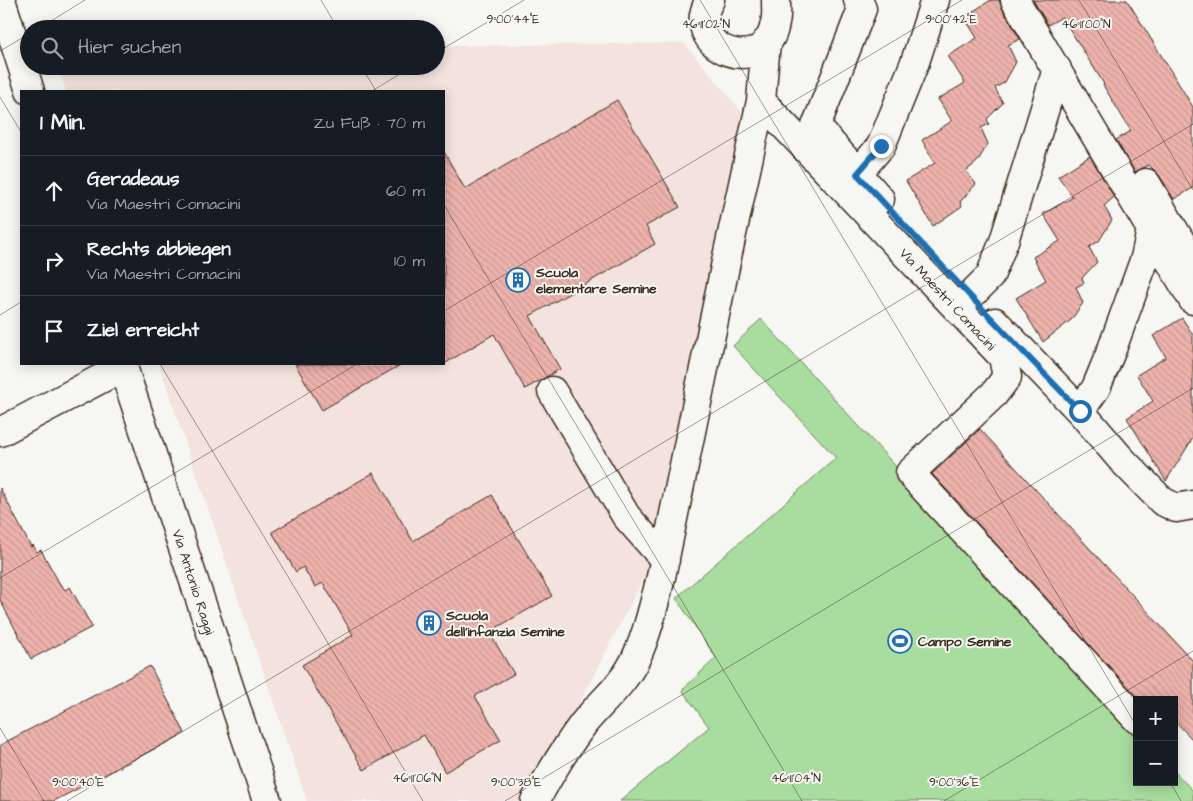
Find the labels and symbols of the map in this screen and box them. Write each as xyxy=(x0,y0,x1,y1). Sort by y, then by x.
text: 9°00'44"E xyxy=(487,11,539,28)
text: 9°00'42"E xyxy=(925,11,977,28)
text: 46°11'02"N xyxy=(682,16,731,33)
text: 46°11'00"N xyxy=(1062,16,1111,33)
route end xyxy=(870,135,893,158)
street label: Via Maestri Comacini xyxy=(894,244,1000,355)
place label: Scuola elementare Semine xyxy=(535,263,657,299)
building icon: Scuola elementare Semine xyxy=(505,267,531,293)
route start xyxy=(1069,400,1092,423)
street label: Via Antonio Raggi xyxy=(167,527,219,637)
place label: Scuola dell’infanzia Semine xyxy=(445,606,565,642)
building icon: Scuola dell’infanzia Semine xyxy=(416,610,442,636)
sports icon: Campo Semine xyxy=(887,628,913,654)
place label: Campo Semine xyxy=(918,632,1012,652)
text: 46°11'06"N xyxy=(393,770,442,787)
text: 46°11'04"N xyxy=(771,770,821,787)
text: 9°00'40"E xyxy=(52,774,104,791)
text: 9°00'38"E xyxy=(491,774,541,791)
text: 9°00'36"E xyxy=(929,774,979,791)

